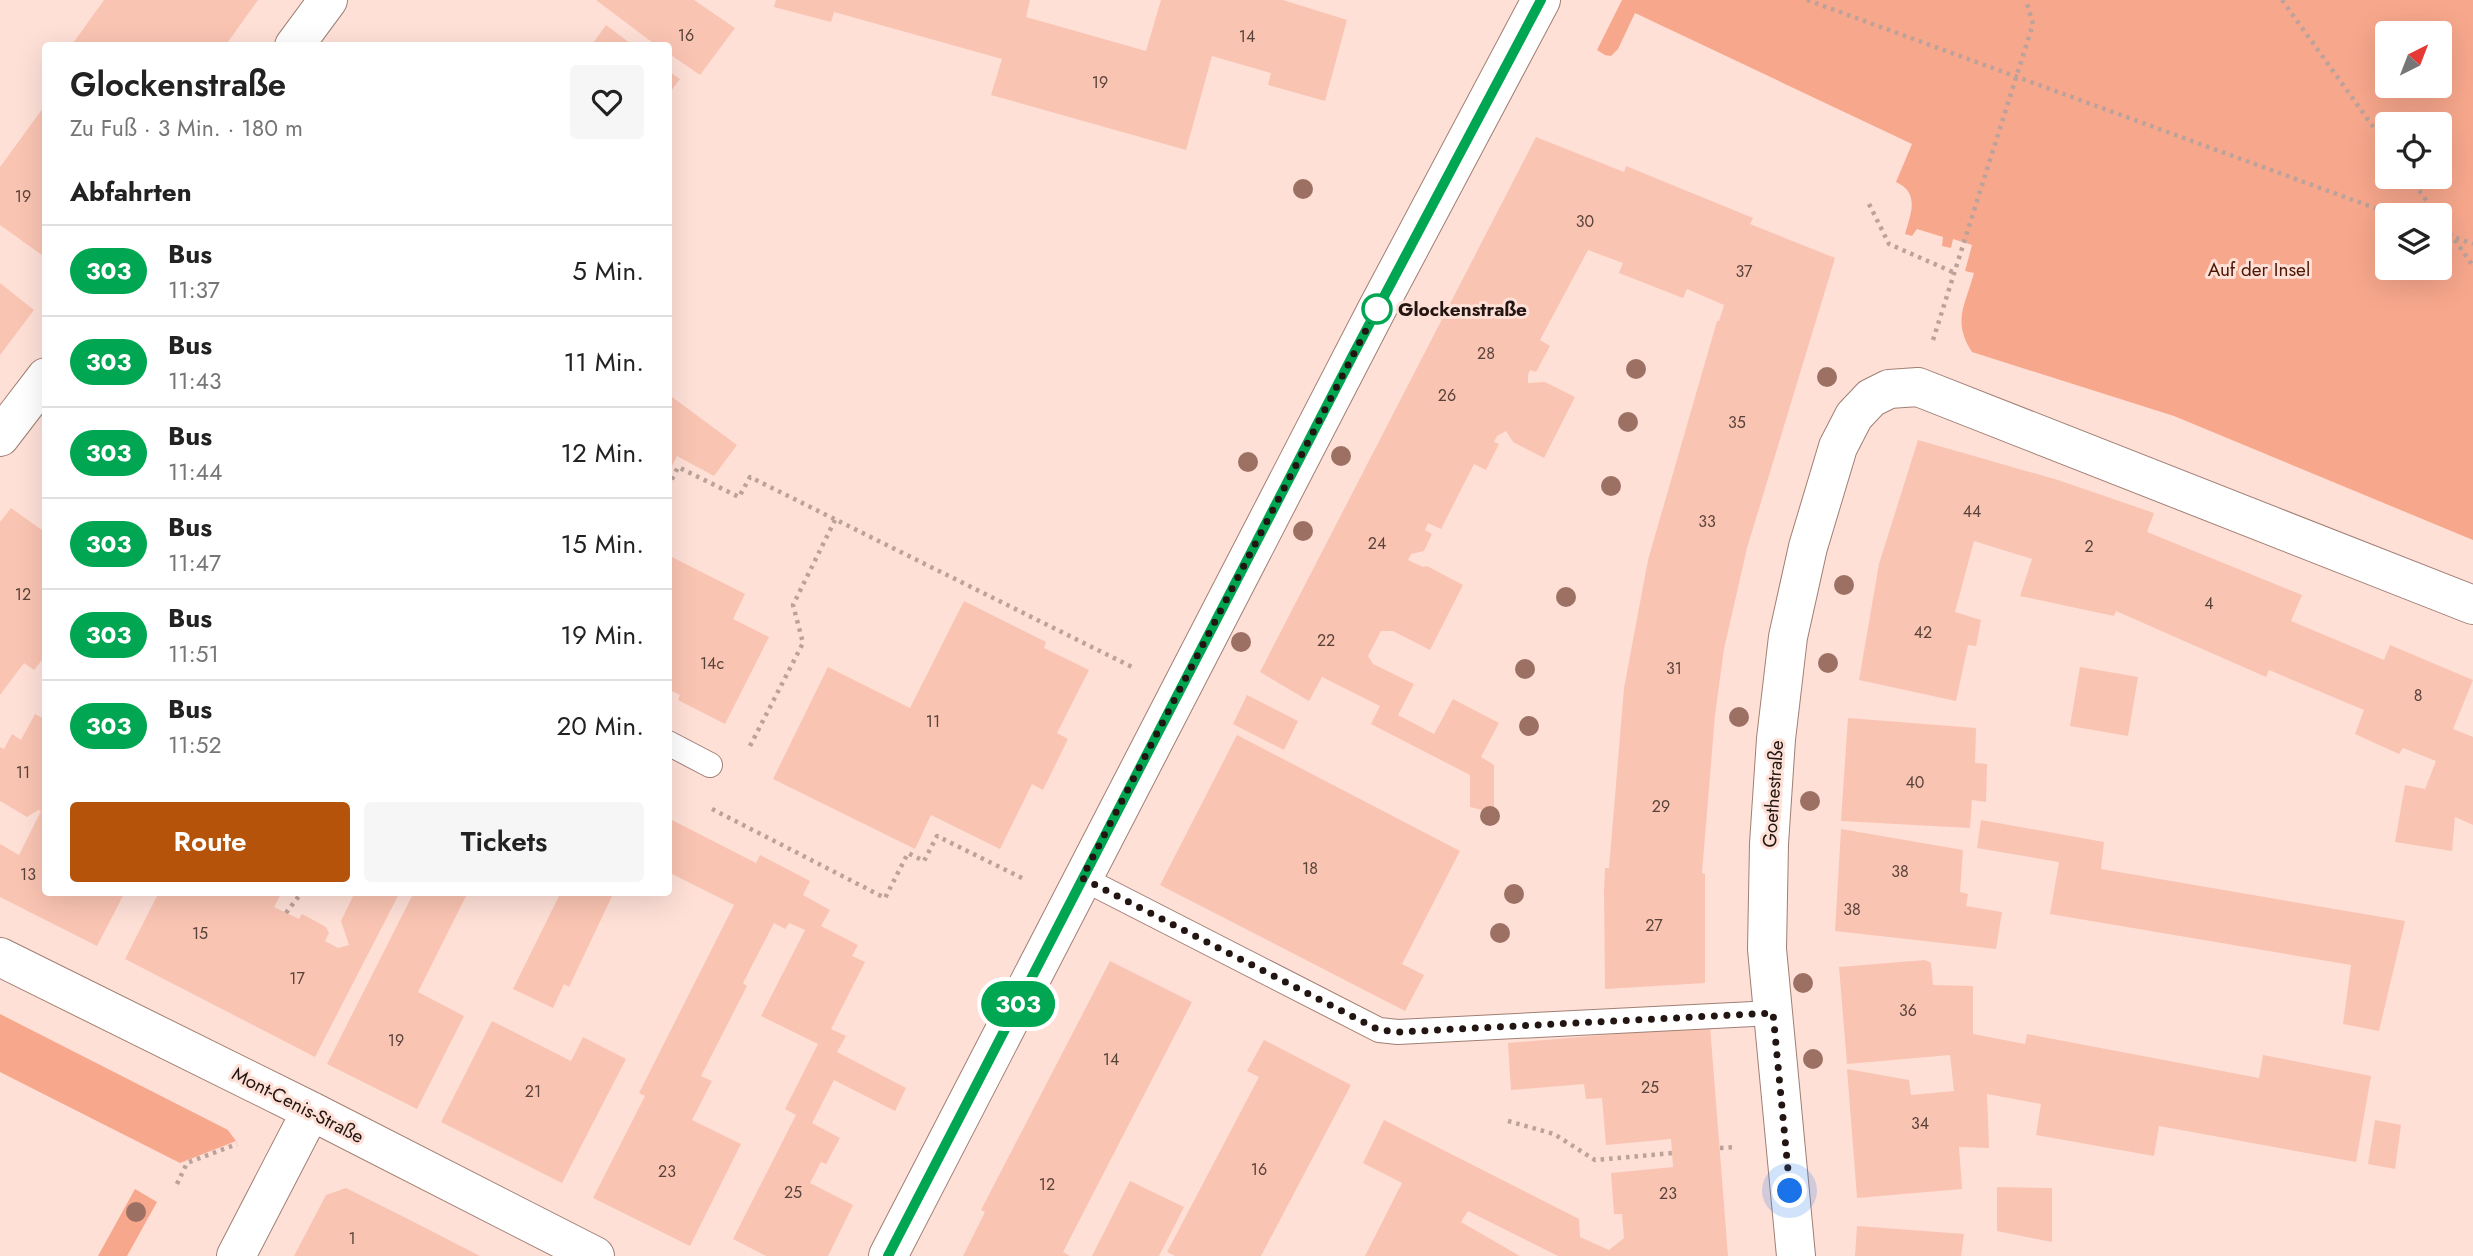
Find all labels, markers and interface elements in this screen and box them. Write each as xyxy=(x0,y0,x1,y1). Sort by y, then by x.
north arrow xyxy=(2375,21,2452,98)
map controls xyxy=(2375,21,2452,280)
house number: 16 xyxy=(678,24,694,47)
house number: 14 xyxy=(1239,25,1255,48)
text: Glockenstraße xyxy=(70,61,286,108)
button: heart xyxy=(570,65,644,139)
house number: 19 xyxy=(1092,71,1108,94)
text: Zu Fuß · 3 Min. · 180 m xyxy=(70,111,303,145)
button: locate xyxy=(2375,112,2452,189)
text: Abfahrten xyxy=(70,173,192,211)
house number: 19 xyxy=(15,185,31,208)
button: layers xyxy=(2375,203,2452,280)
house number: 30 xyxy=(1576,210,1594,233)
text: Bus xyxy=(168,235,212,273)
text: 5 Min. xyxy=(572,252,644,290)
text: 303 xyxy=(86,253,131,288)
park label: Auf der Insel xyxy=(2208,256,2310,283)
house number: 37 xyxy=(1736,260,1753,283)
text: 11:37 xyxy=(168,273,220,307)
marker: Glockenstraße xyxy=(1362,294,1392,324)
place label: Glockenstraße xyxy=(1398,296,1527,323)
text: Bus xyxy=(168,326,212,364)
house number: 28 xyxy=(1477,342,1495,365)
text: 11 Min. xyxy=(564,343,644,381)
text: 303 xyxy=(86,344,131,379)
text: 11:43 xyxy=(168,364,222,398)
house number: 26 xyxy=(1438,384,1456,407)
house number: 35 xyxy=(1728,411,1746,434)
text: Bus xyxy=(168,417,212,455)
text: 12 Min. xyxy=(560,434,644,472)
text: 303 xyxy=(86,435,131,470)
text: 11:44 xyxy=(168,455,222,489)
house number: 44 xyxy=(1963,500,1981,523)
text: Bus xyxy=(168,508,212,546)
house number: 33 xyxy=(1698,510,1716,533)
text: 15 Min. xyxy=(561,525,644,563)
text: 303 xyxy=(86,526,131,561)
house number: 24 xyxy=(1368,532,1386,555)
house number: 2 xyxy=(2084,535,2094,558)
text: 11:47 xyxy=(168,546,221,580)
house number: 12 xyxy=(15,583,31,606)
house number: 4 xyxy=(2204,592,2214,615)
text: Bus xyxy=(168,599,212,637)
text: 19 Min. xyxy=(560,616,644,654)
text: 303 xyxy=(86,617,131,652)
house number: 42 xyxy=(1914,621,1932,644)
house number: 22 xyxy=(1317,629,1335,652)
text: 11:51 xyxy=(168,637,219,671)
house number: 14c xyxy=(700,652,724,675)
house number: 31 xyxy=(1666,657,1682,680)
house number: 8 xyxy=(2414,684,2422,707)
text: Bus xyxy=(168,690,212,728)
text: 20 Min. xyxy=(557,707,644,745)
text: 303 xyxy=(86,708,131,743)
house number: 11 xyxy=(926,710,940,733)
text: 11:52 xyxy=(168,728,222,762)
street label: Goethestraße xyxy=(1756,739,1790,849)
house number: 11 xyxy=(16,761,30,784)
house number: 40 xyxy=(1906,771,1924,794)
house number: 29 xyxy=(1652,795,1670,818)
button: Route xyxy=(70,802,350,882)
button: Tickets xyxy=(364,802,644,882)
house number: 18 xyxy=(1302,857,1318,880)
house number: 38 xyxy=(1891,860,1909,883)
house number: 13 xyxy=(20,863,36,886)
house number: 38 xyxy=(1843,898,1861,921)
house number: 27 xyxy=(1645,914,1663,937)
house number: 15 xyxy=(192,922,208,945)
house number: 17 xyxy=(289,967,305,990)
line badge: 303 xyxy=(978,981,1058,1027)
text: 303 xyxy=(995,986,1041,1021)
house number: 36 xyxy=(1899,999,1917,1022)
house number: 19 xyxy=(388,1029,404,1052)
house number: 14 xyxy=(1103,1048,1119,1071)
street label: Mont-Cenis-Straße xyxy=(227,1060,369,1150)
house number: 25 xyxy=(1641,1076,1659,1099)
house number: 21 xyxy=(525,1080,541,1103)
house number: 34 xyxy=(1911,1112,1929,1135)
house number: 16 xyxy=(1251,1158,1267,1181)
house number: 23 xyxy=(658,1160,676,1183)
house number: 12 xyxy=(1039,1173,1055,1196)
your location xyxy=(1772,1173,1807,1208)
house number: 25 xyxy=(784,1181,802,1204)
house number: 23 xyxy=(1659,1182,1677,1205)
house number: 1 xyxy=(348,1227,356,1250)

